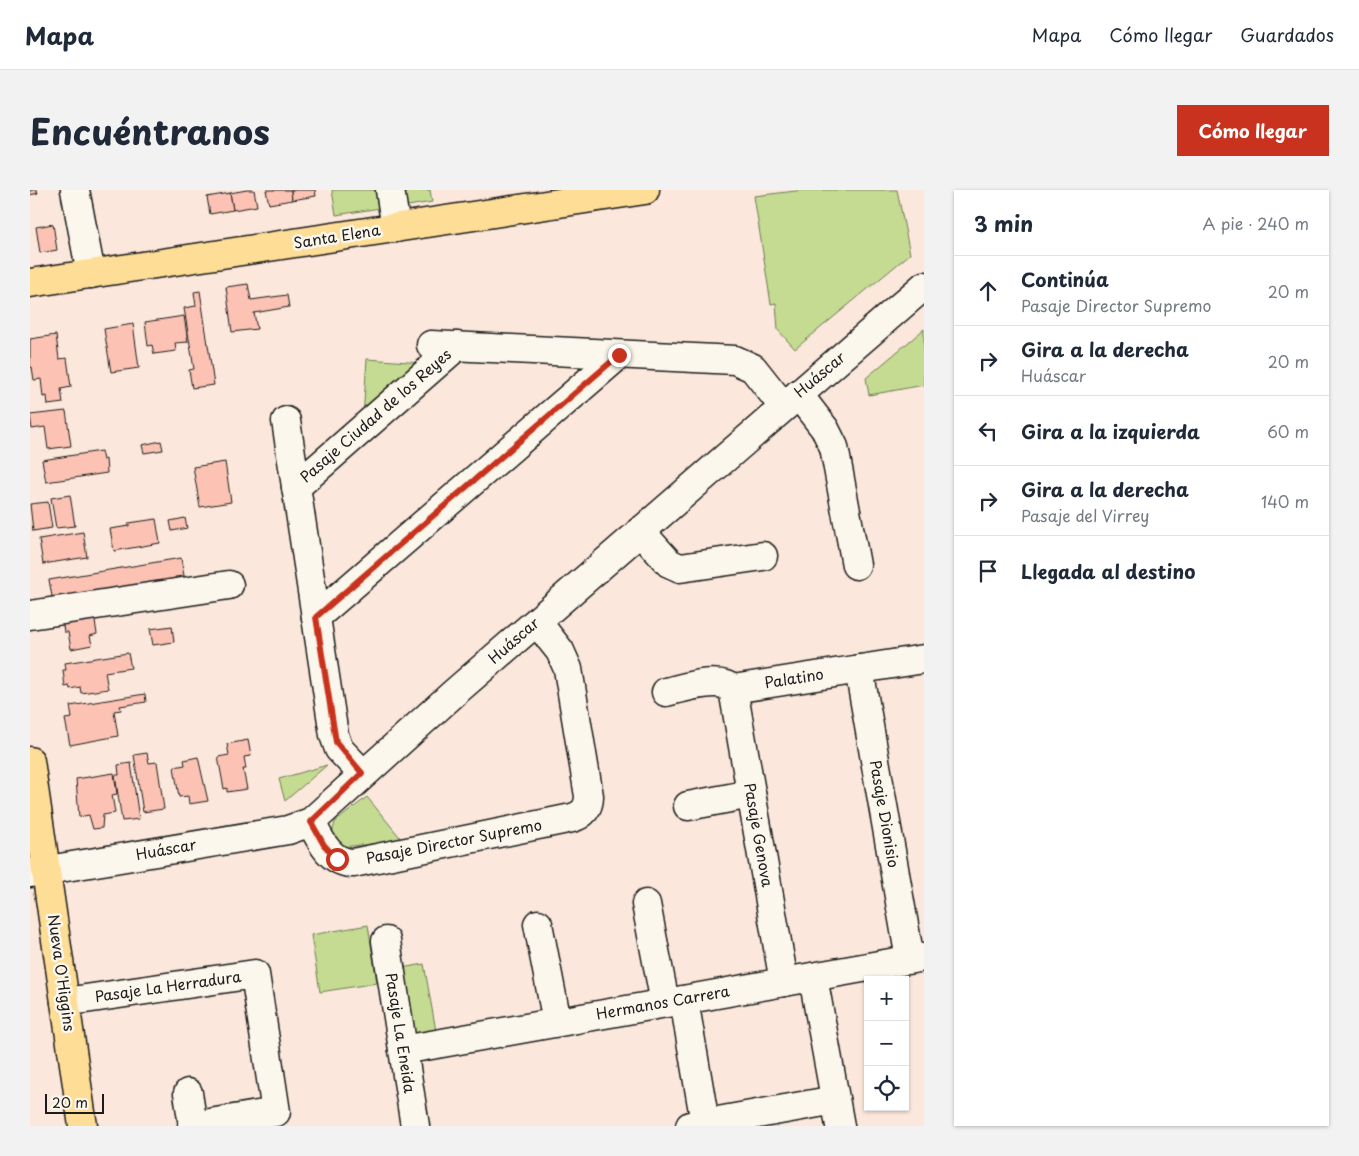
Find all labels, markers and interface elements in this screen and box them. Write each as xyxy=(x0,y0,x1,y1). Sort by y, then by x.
text: Mapa xyxy=(25,17,94,53)
text: Mapa xyxy=(1032,21,1081,48)
text: Cómo llegar xyxy=(1109,21,1212,48)
text: Guardados xyxy=(1240,21,1334,48)
text: Encuéntranos xyxy=(30,104,270,157)
button: Cómo llegar xyxy=(1177,105,1329,156)
text: 3 min xyxy=(974,207,1033,239)
text: A pie · 240 m xyxy=(1202,211,1309,235)
street label: Santa Elena xyxy=(292,217,382,254)
text: Continúa xyxy=(1021,265,1109,293)
icon: ahead xyxy=(974,277,1002,305)
text: 20 m xyxy=(1268,279,1309,303)
text: Pasaje Director Supremo xyxy=(1021,293,1211,317)
text: Gira a la derecha xyxy=(1021,335,1189,363)
street label: Pasaje Ciudad de los Reyes xyxy=(294,342,456,487)
route end xyxy=(608,344,631,367)
street label: Huáscar xyxy=(788,345,850,402)
icon: right xyxy=(974,347,1002,375)
text: 20 m xyxy=(1268,349,1309,373)
text: Huáscar xyxy=(1021,363,1086,387)
icon: left xyxy=(974,417,1002,445)
text: Gira a la izquierda xyxy=(1021,417,1200,445)
text: 60 m xyxy=(1267,419,1309,443)
text: Gira a la derecha xyxy=(1021,475,1189,503)
icon: right xyxy=(974,487,1002,515)
text: 140 m xyxy=(1261,489,1309,513)
text: Pasaje del Virrey xyxy=(1021,503,1150,527)
icon: arrive xyxy=(974,557,1002,585)
text: Llegada al destino xyxy=(1021,557,1195,585)
street label: Huáscar xyxy=(482,611,544,669)
street label: Palatino xyxy=(762,661,825,694)
street label: Pasaje Dionisio xyxy=(865,758,906,869)
street label: Pasaje Genova xyxy=(739,781,780,889)
street label: Pasaje Director Supremo xyxy=(364,812,544,869)
street label: Huáscar xyxy=(134,832,198,865)
route start xyxy=(326,848,349,871)
street label: Nueva O'Higgins xyxy=(43,913,82,1033)
street label: Pasaje La Herradura xyxy=(93,964,243,1007)
street label: Pasaje La Eneida xyxy=(381,971,422,1095)
map controls xyxy=(864,976,909,1111)
button: + xyxy=(864,976,909,1021)
street label: Hermanos Carrera xyxy=(594,978,732,1025)
button: − xyxy=(864,1021,909,1066)
button: locate xyxy=(864,1066,909,1111)
scale bar xyxy=(45,1091,104,1114)
text: 20 m xyxy=(52,1092,88,1113)

